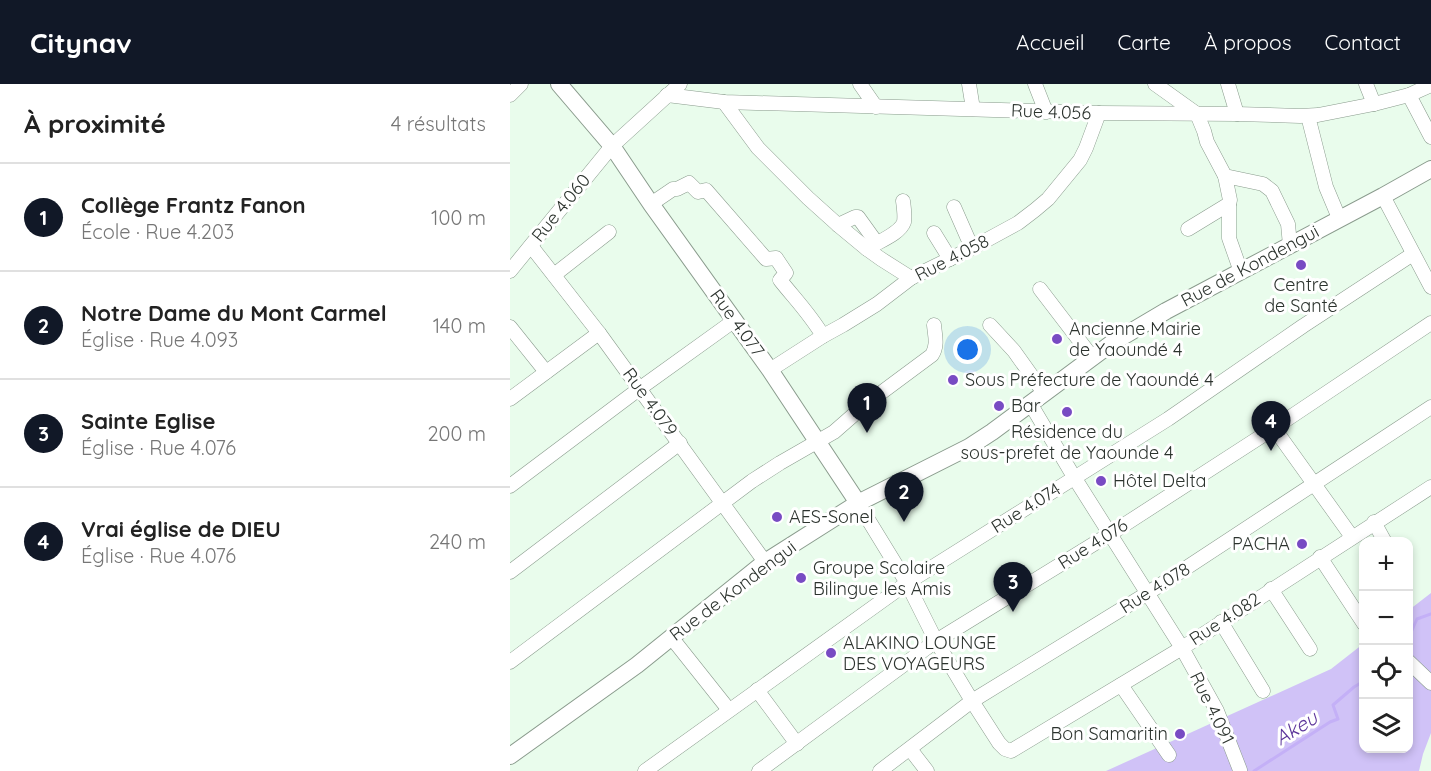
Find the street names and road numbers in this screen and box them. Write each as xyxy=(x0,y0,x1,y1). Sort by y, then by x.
street label: Rue 4.056 xyxy=(1011,99,1092,124)
street label: Rue 4.060 xyxy=(526,169,595,246)
street label: Rue de Kondengui xyxy=(1177,220,1323,312)
street label: Rue 4.058 xyxy=(911,229,993,286)
street label: Rue 4.077 xyxy=(705,284,770,361)
street label: Rue 4.079 xyxy=(618,363,683,440)
street label: Rue 4.074 xyxy=(987,477,1065,538)
street label: Rue 4.076 xyxy=(1054,513,1132,574)
street label: Rue de Kondengui xyxy=(665,535,801,646)
street label: Rue 4.078 xyxy=(1115,557,1194,618)
street label: Rue 4.082 xyxy=(1185,587,1265,650)
street label: Rue 4.091 xyxy=(1185,668,1240,748)

